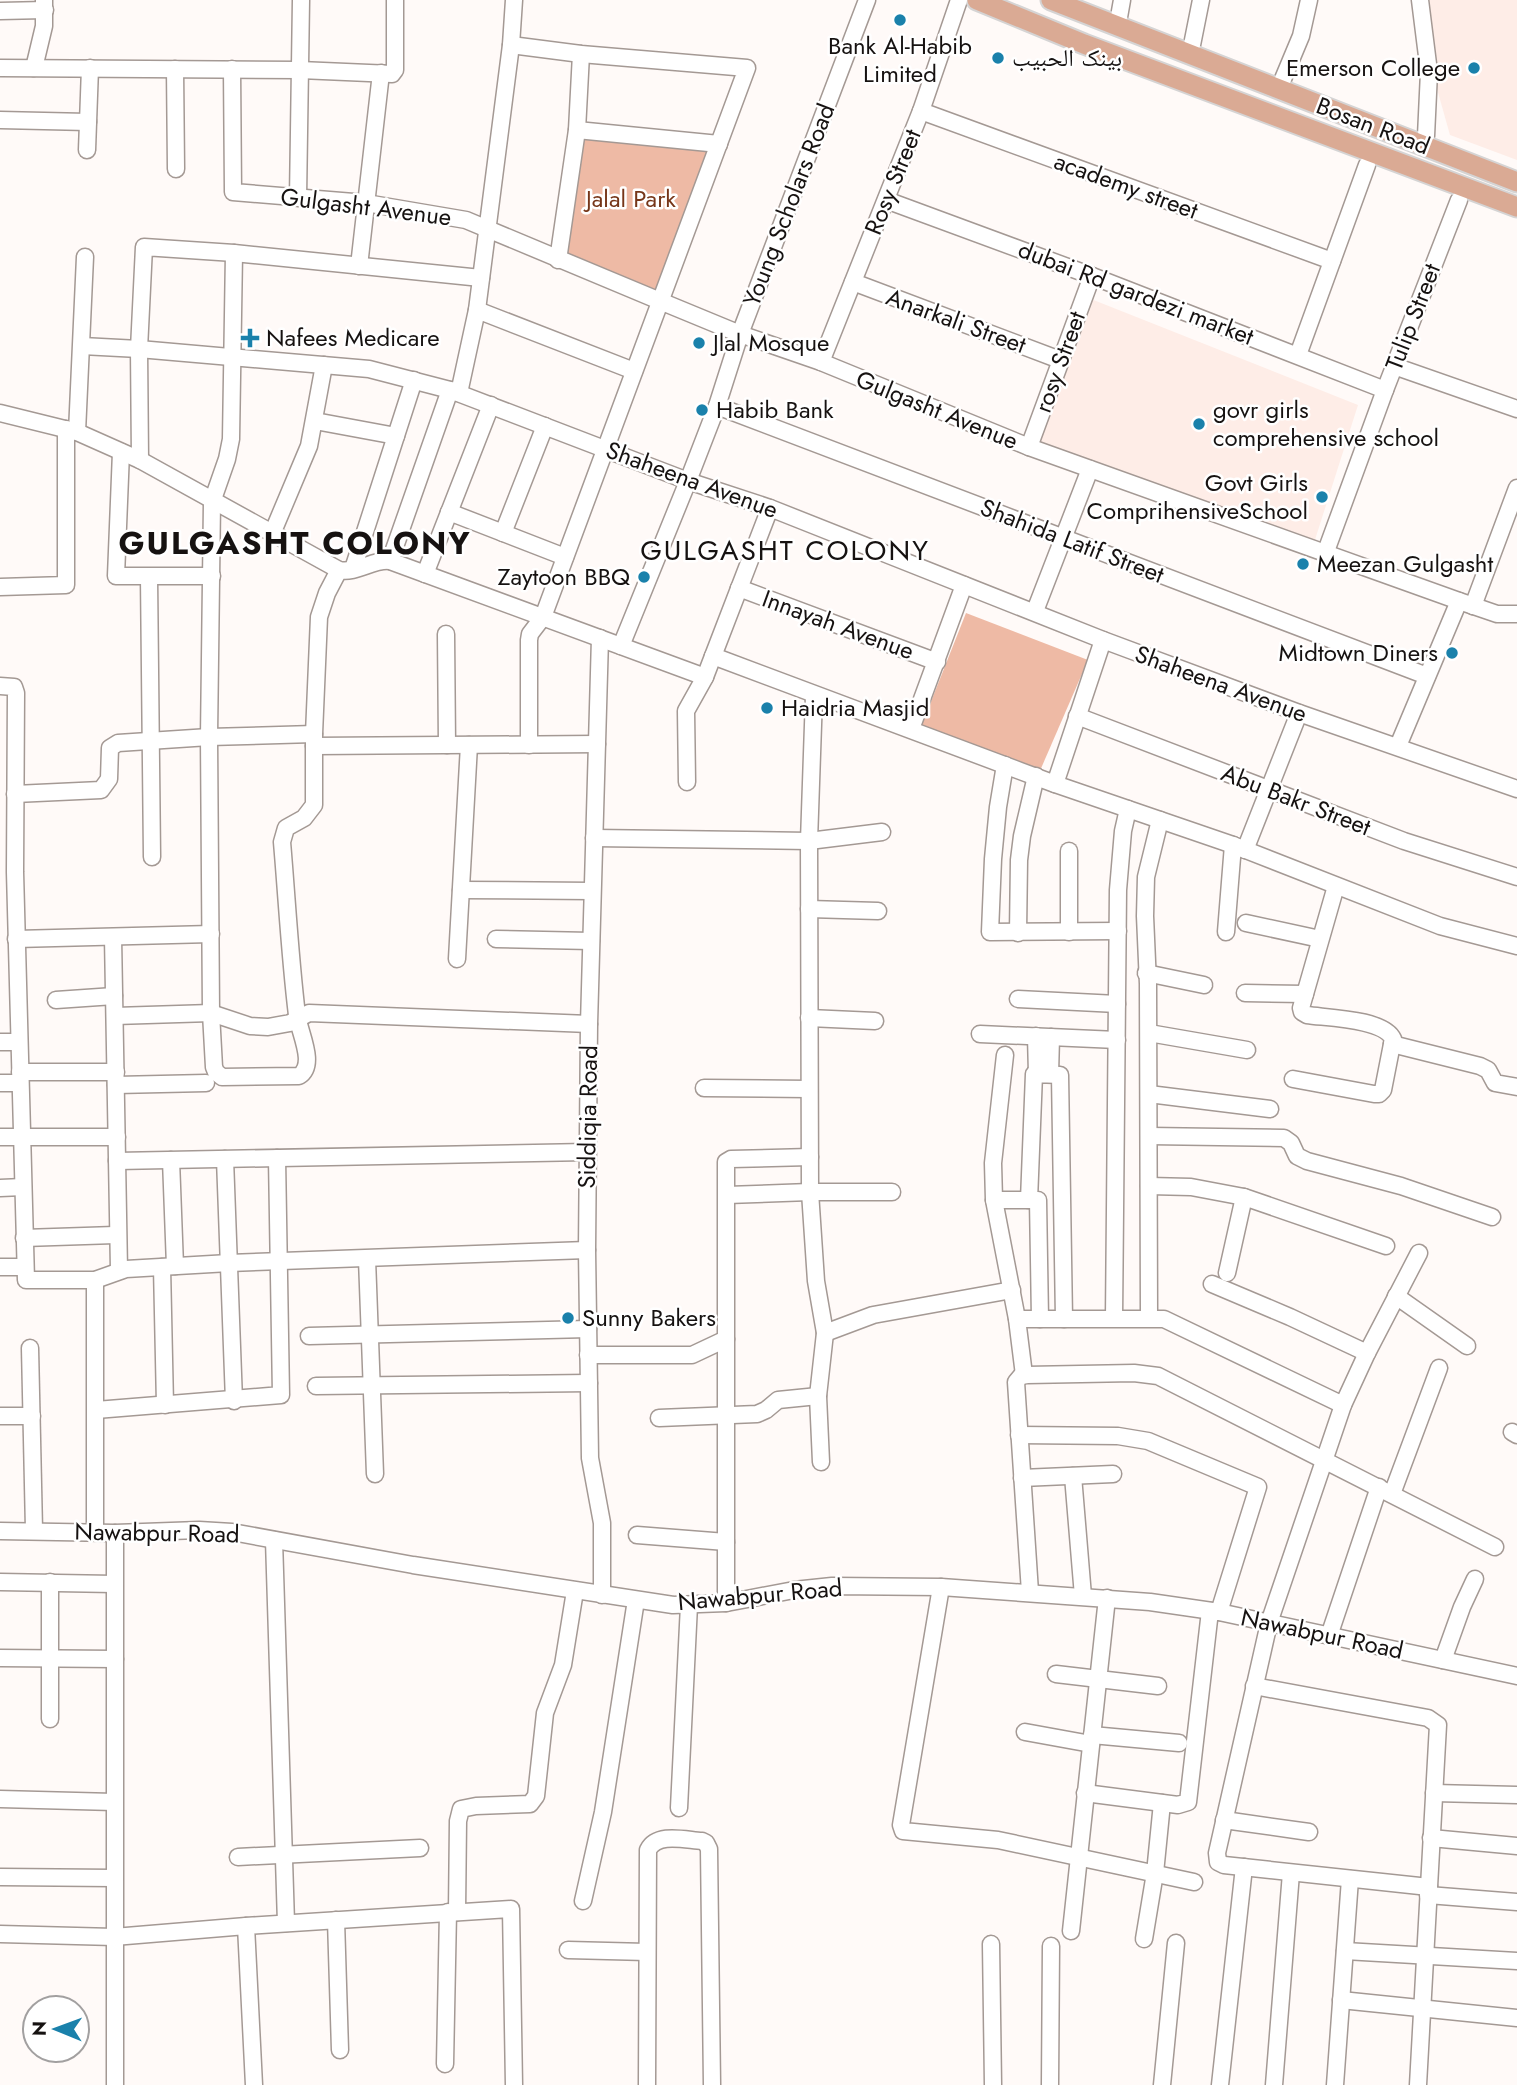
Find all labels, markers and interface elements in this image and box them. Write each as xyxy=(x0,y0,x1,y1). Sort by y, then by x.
marker: Bank Al-Habib Limited xyxy=(892,12,908,28)
place label: Bank Al-Habib Limited xyxy=(828,28,972,91)
place label: بينک الحبيب xyxy=(1012,40,1122,75)
marker: بينک الحبيب xyxy=(990,50,1006,66)
place label: Emerson College xyxy=(1286,50,1460,85)
marker: Emerson College xyxy=(1466,60,1482,76)
street label: Bosan Road xyxy=(1311,88,1435,163)
street label: Young Scholars Road xyxy=(734,98,843,311)
street label: Rosy Street xyxy=(855,124,930,240)
street label: academy street xyxy=(1049,143,1203,228)
street label: Gulgasht Avenue xyxy=(279,179,454,234)
park label: Jalal Park xyxy=(583,181,676,216)
street label: dubai Rd gardezi market xyxy=(1013,231,1259,354)
street label: Tulip Street xyxy=(1376,258,1449,375)
street label: Anarkali Street xyxy=(881,279,1031,362)
street label: rosy Street xyxy=(1025,306,1094,417)
place label: Nafees Medicare xyxy=(266,320,440,355)
place label: Jlal Mosque xyxy=(710,325,829,360)
marker: Nafees Medicare xyxy=(240,328,260,348)
marker: Jlal Mosque xyxy=(691,335,707,351)
street label: Gulgasht Avenue xyxy=(851,361,1023,458)
place label: Habib Bank xyxy=(716,392,834,427)
place label: govr girls comprehensive school xyxy=(1213,392,1439,455)
marker: Habib Bank xyxy=(694,402,710,418)
marker: govr girls comprehensive school xyxy=(1191,416,1207,432)
street label: Shaheena Avenue xyxy=(601,432,783,527)
place label: Govt Girls ComprihensiveSchool xyxy=(1087,465,1308,528)
street label: Shahida Latif Street xyxy=(975,489,1169,592)
marker: Govt Girls ComprihensiveSchool xyxy=(1314,489,1330,505)
district label: GULGASHT COLONY xyxy=(118,520,472,566)
district label: GULGASHT COLONY xyxy=(640,530,930,571)
place label: Meezan Gulgasht xyxy=(1317,546,1493,581)
marker: Meezan Gulgasht xyxy=(1295,556,1311,572)
place label: Zaytoon BBQ xyxy=(497,559,630,594)
marker: Zaytoon BBQ xyxy=(636,569,652,585)
street label: Innayah Avenue xyxy=(757,581,919,668)
place label: Midtown Diners xyxy=(1279,635,1438,670)
street label: Shaheena Avenue xyxy=(1130,636,1312,731)
marker: Midtown Diners xyxy=(1444,645,1460,661)
place label: Haidria Masjid xyxy=(781,690,929,725)
marker: Haidria Masjid xyxy=(759,700,775,716)
street label: Abu Bakr Street xyxy=(1216,755,1376,844)
street label: Siddiqia Road xyxy=(569,1045,606,1189)
place label: Sunny Bakers xyxy=(582,1300,716,1335)
marker: Sunny Bakers xyxy=(560,1310,576,1326)
street label: Nawabpur Road xyxy=(74,1514,240,1551)
street label: Nawabpur Road xyxy=(676,1570,844,1619)
street label: Nawabpur Road xyxy=(1238,1599,1406,1668)
north arrow xyxy=(21,1994,91,2064)
text: N xyxy=(26,2021,53,2036)

